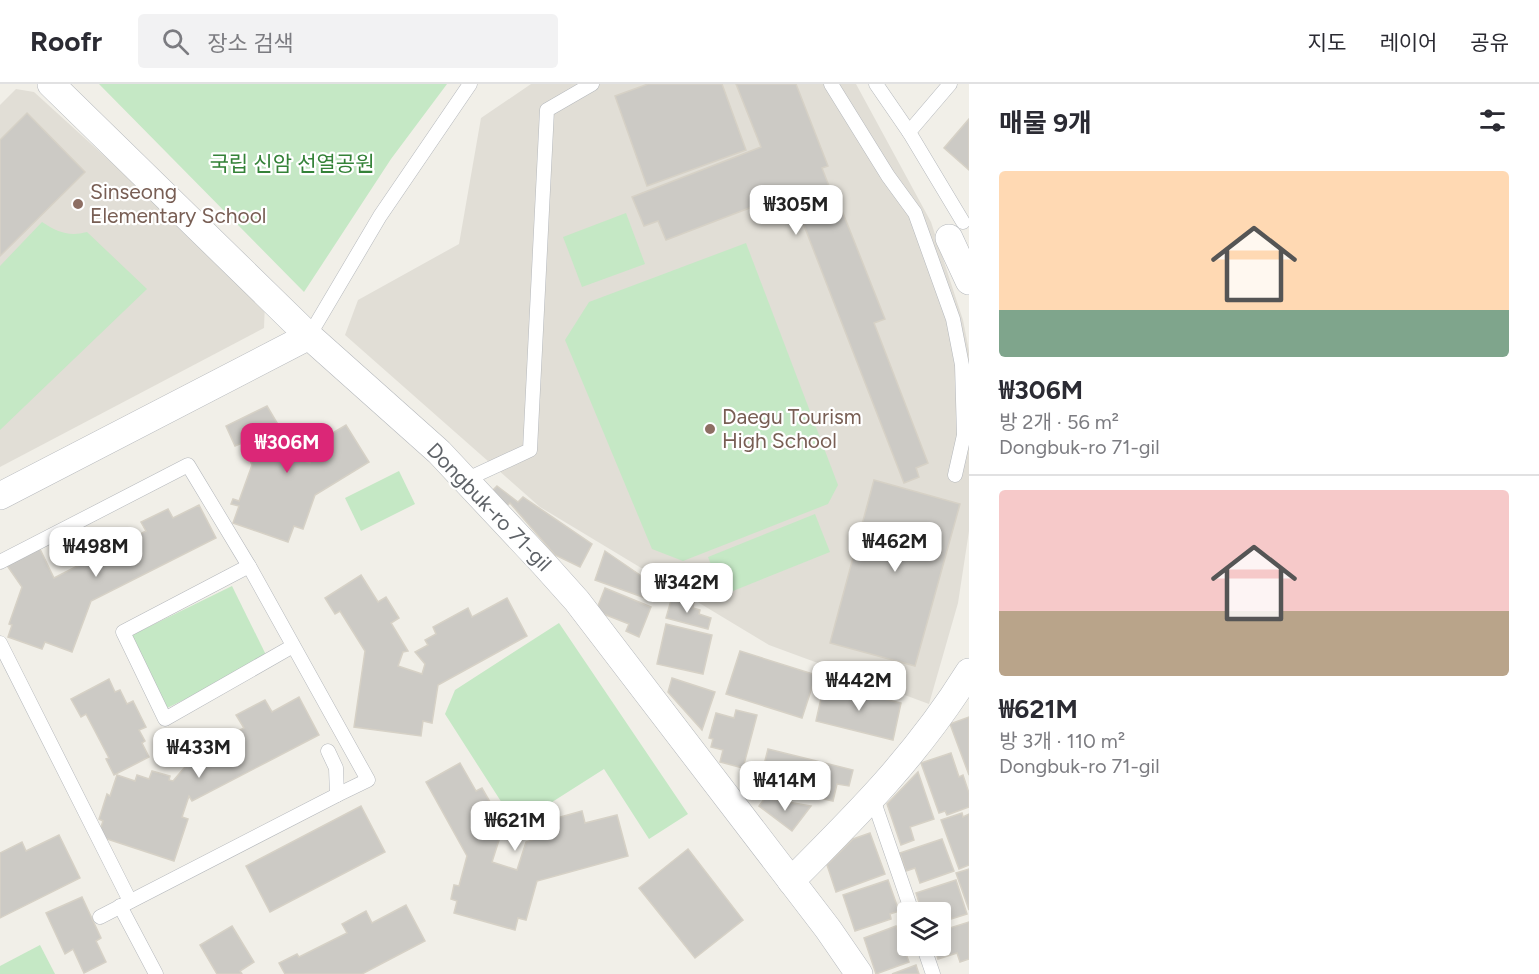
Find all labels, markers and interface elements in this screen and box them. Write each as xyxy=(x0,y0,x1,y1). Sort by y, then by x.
search box xyxy=(138,14,558,68)
text: Roofr xyxy=(30,24,102,58)
icon: search xyxy=(159,25,192,58)
text: 장소 검색 xyxy=(207,30,294,57)
text: 지도 xyxy=(1308,30,1346,55)
text: 레이어 xyxy=(1379,30,1437,55)
text: 공유 xyxy=(1470,30,1509,55)
icon: filters xyxy=(1476,104,1509,137)
text: 매물 9개 xyxy=(999,107,1092,139)
park label: 국립 신암 선열공원 xyxy=(210,151,374,176)
place label: Sinseong Elementary School xyxy=(90,179,266,228)
pin: ₩305M xyxy=(754,185,838,236)
text: ₩305M xyxy=(764,192,828,216)
marker: Sinseong Elementary School xyxy=(71,197,85,211)
icon: home xyxy=(1200,210,1308,318)
text: ₩306M xyxy=(999,374,1083,406)
place label: Daegu Tourism High School xyxy=(722,404,862,453)
text: 방 2개 · 56 m² xyxy=(999,410,1119,434)
marker: Daegu Tourism High School xyxy=(703,422,717,436)
pin: ₩306M xyxy=(245,423,329,474)
text: ₩306M xyxy=(255,430,319,454)
text: Dongbuk-ro 71-gil xyxy=(999,435,1160,459)
street label: Dongbuk-ro 71-gil xyxy=(422,437,557,576)
pin: ₩462M xyxy=(853,522,937,573)
pin: ₩498M xyxy=(54,527,138,578)
text: ₩462M xyxy=(863,529,927,553)
icon: home xyxy=(1200,529,1308,637)
text: ₩498M xyxy=(63,534,129,558)
pin: ₩342M xyxy=(645,563,729,614)
text: ₩342M xyxy=(655,570,719,594)
pin: ₩442M xyxy=(817,661,901,712)
text: ₩442M xyxy=(826,668,892,692)
text: ₩621M xyxy=(999,693,1078,725)
pin: ₩433M xyxy=(157,728,241,779)
text: 방 3개 · 110 m² xyxy=(999,729,1125,753)
text: ₩433M xyxy=(167,735,231,759)
text: Dongbuk-ro 71-gil xyxy=(999,754,1160,778)
pin: ₩414M xyxy=(743,761,827,812)
text: ₩414M xyxy=(754,768,816,792)
pin: ₩621M xyxy=(473,801,557,852)
text: ₩621M xyxy=(485,808,545,832)
map controls xyxy=(897,902,951,956)
button: layers xyxy=(897,902,951,956)

